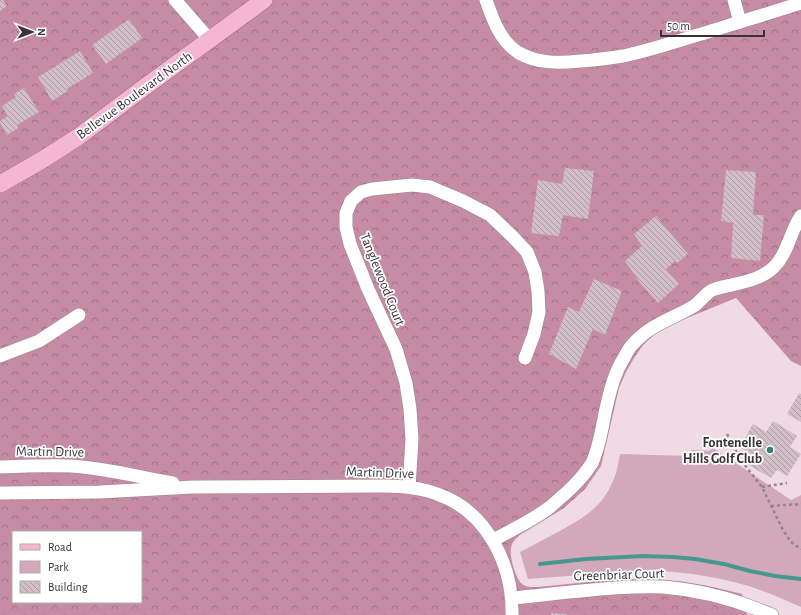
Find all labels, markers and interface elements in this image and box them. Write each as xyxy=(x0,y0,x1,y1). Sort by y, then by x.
north arrow xyxy=(12,12,52,52)
scale bar xyxy=(661,12,764,38)
text: 50 m xyxy=(667,20,690,32)
text: N xyxy=(36,28,47,36)
street label: Bellevue Boulevard North xyxy=(74,49,195,142)
street label: Tanglewood Court xyxy=(357,231,407,328)
place label: Fontenelle Hills Golf Club xyxy=(683,436,762,466)
street label: Martin Drive xyxy=(16,444,84,460)
marker: Fontenelle Hills Golf Club xyxy=(765,445,775,455)
street label: Martin Drive xyxy=(346,465,414,481)
legend xyxy=(12,531,142,603)
text: Road xyxy=(48,541,72,553)
text: Park xyxy=(48,561,69,573)
street label: Greenbriar Court xyxy=(573,566,665,584)
text: Building xyxy=(48,581,88,593)

